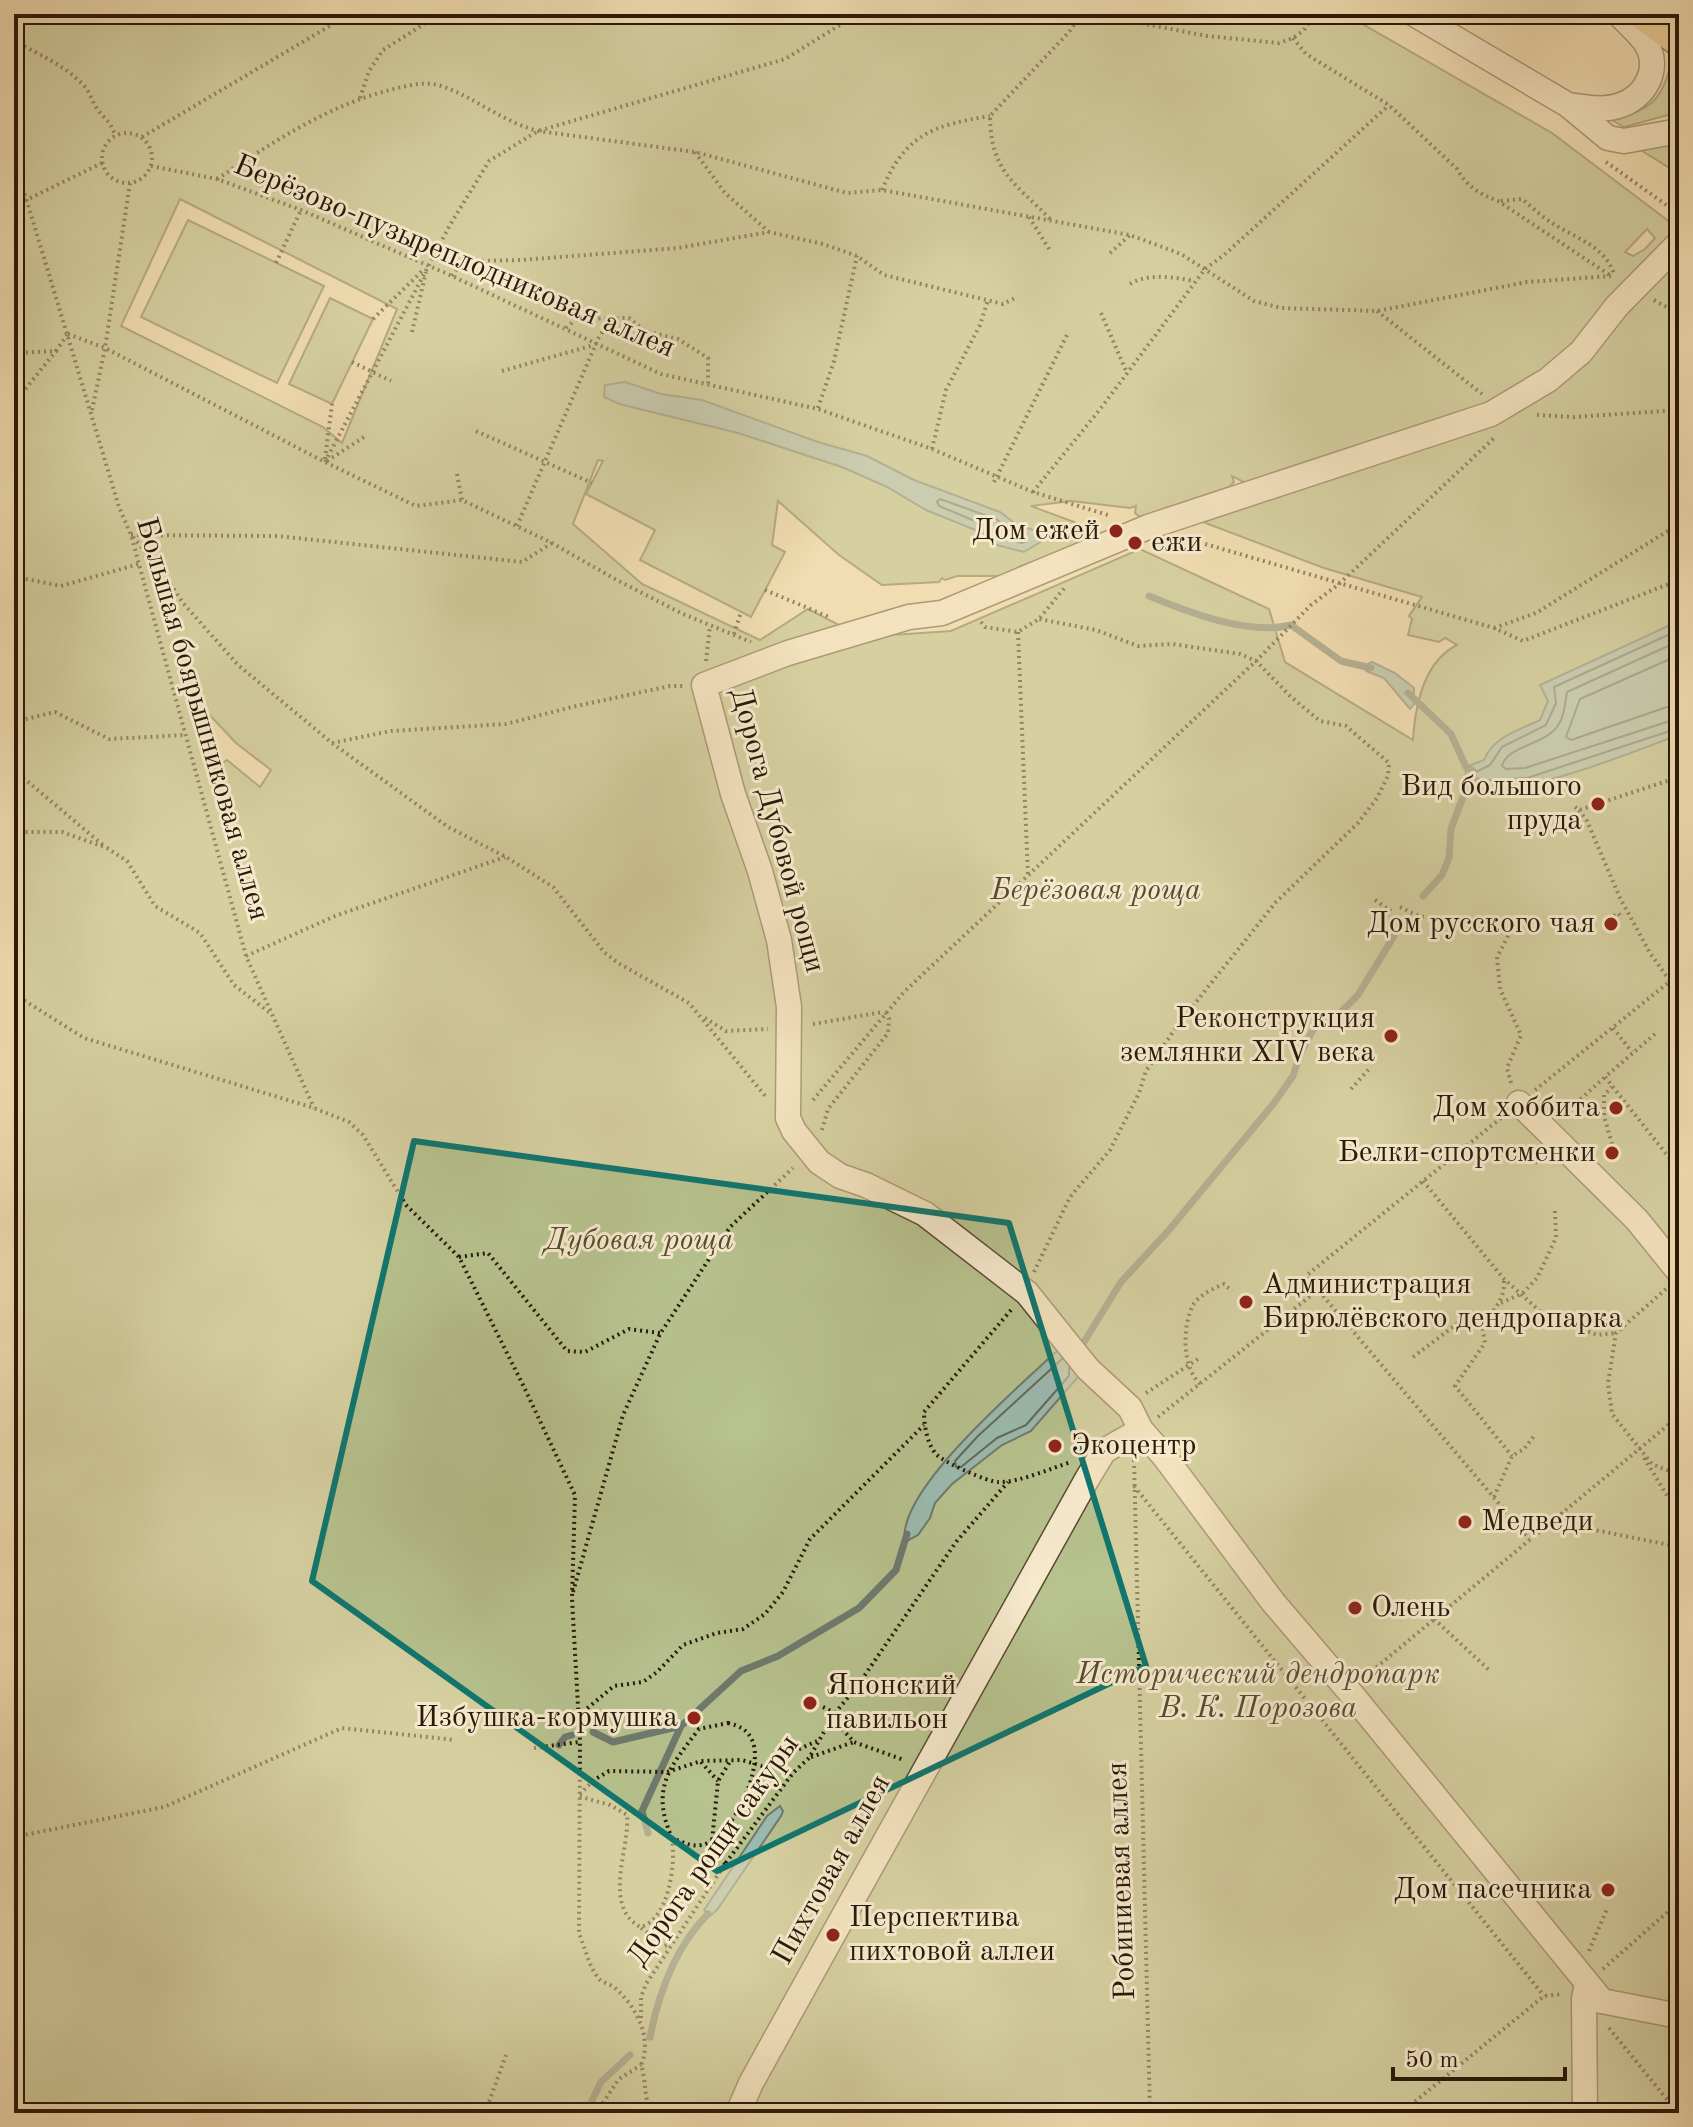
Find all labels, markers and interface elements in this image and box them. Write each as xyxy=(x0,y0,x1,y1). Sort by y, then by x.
street label: Берёзово-пузыреплодниковая аллея xyxy=(229,150,679,364)
street label: Большая боярышниковая аллея xyxy=(130,514,274,924)
place label: Дом ежей xyxy=(972,516,1100,546)
marker: Дом ежей xyxy=(1107,522,1125,540)
place label: ежи xyxy=(1151,528,1202,558)
marker: ежи xyxy=(1126,534,1144,552)
street label: Дорога Дубовой рощи xyxy=(724,684,830,976)
place label: Вид большого пруда xyxy=(1401,772,1582,836)
marker: Вид большого пруда xyxy=(1589,795,1607,813)
park label: Берёзовая роща xyxy=(990,876,1201,906)
place label: Дом русского чая xyxy=(1367,909,1595,939)
marker: Дом русского чая xyxy=(1602,915,1620,933)
place label: Реконструкция землянки XIV века xyxy=(1120,1004,1375,1068)
marker: Реконструкция землянки XIV века xyxy=(1382,1027,1400,1045)
place label: Дом хоббита xyxy=(1433,1093,1600,1123)
marker: Дом хоббита xyxy=(1607,1099,1625,1117)
place label: Белки-спортсменки xyxy=(1338,1138,1596,1168)
marker: Белки-спортсменки xyxy=(1603,1144,1621,1162)
park label: Дубовая роща xyxy=(540,1226,734,1256)
place label: Администрация Бирюлёвского дендропарка xyxy=(1262,1270,1623,1334)
marker: Администрация Бирюлёвского дендропарка xyxy=(1237,1293,1255,1311)
place label: Экоцентр xyxy=(1071,1431,1197,1461)
marker: Экоцентр xyxy=(1046,1437,1064,1455)
place label: Медведи xyxy=(1481,1507,1594,1537)
marker: Медведи xyxy=(1456,1513,1474,1531)
place label: Олень xyxy=(1371,1593,1450,1623)
marker: Олень xyxy=(1346,1599,1364,1617)
park label: Исторический дендропарк В. К. Порозова xyxy=(1075,1660,1440,1724)
place label: Японcкий павильон xyxy=(826,1671,957,1735)
marker: Японcкий павильон xyxy=(801,1694,819,1712)
place label: Избушка-кормушка xyxy=(416,1703,678,1733)
marker: Избушка-кормушка xyxy=(685,1709,703,1727)
street label: Дорога рощи сакуры xyxy=(623,1730,805,1972)
street label: Робиниевая аллея xyxy=(1103,1761,1141,2001)
street label: Пихтовая аллея xyxy=(767,1770,897,1970)
place label: Дом пасечника xyxy=(1394,1875,1592,1905)
marker: Дом пасечника xyxy=(1599,1881,1617,1899)
place label: Перспектива пихтовой аллеи xyxy=(849,1903,1055,1967)
marker: Перспектива пихтовой аллеи xyxy=(824,1926,842,1944)
scale bar xyxy=(1393,2031,1565,2081)
text: 50 m xyxy=(1405,2049,1459,2073)

